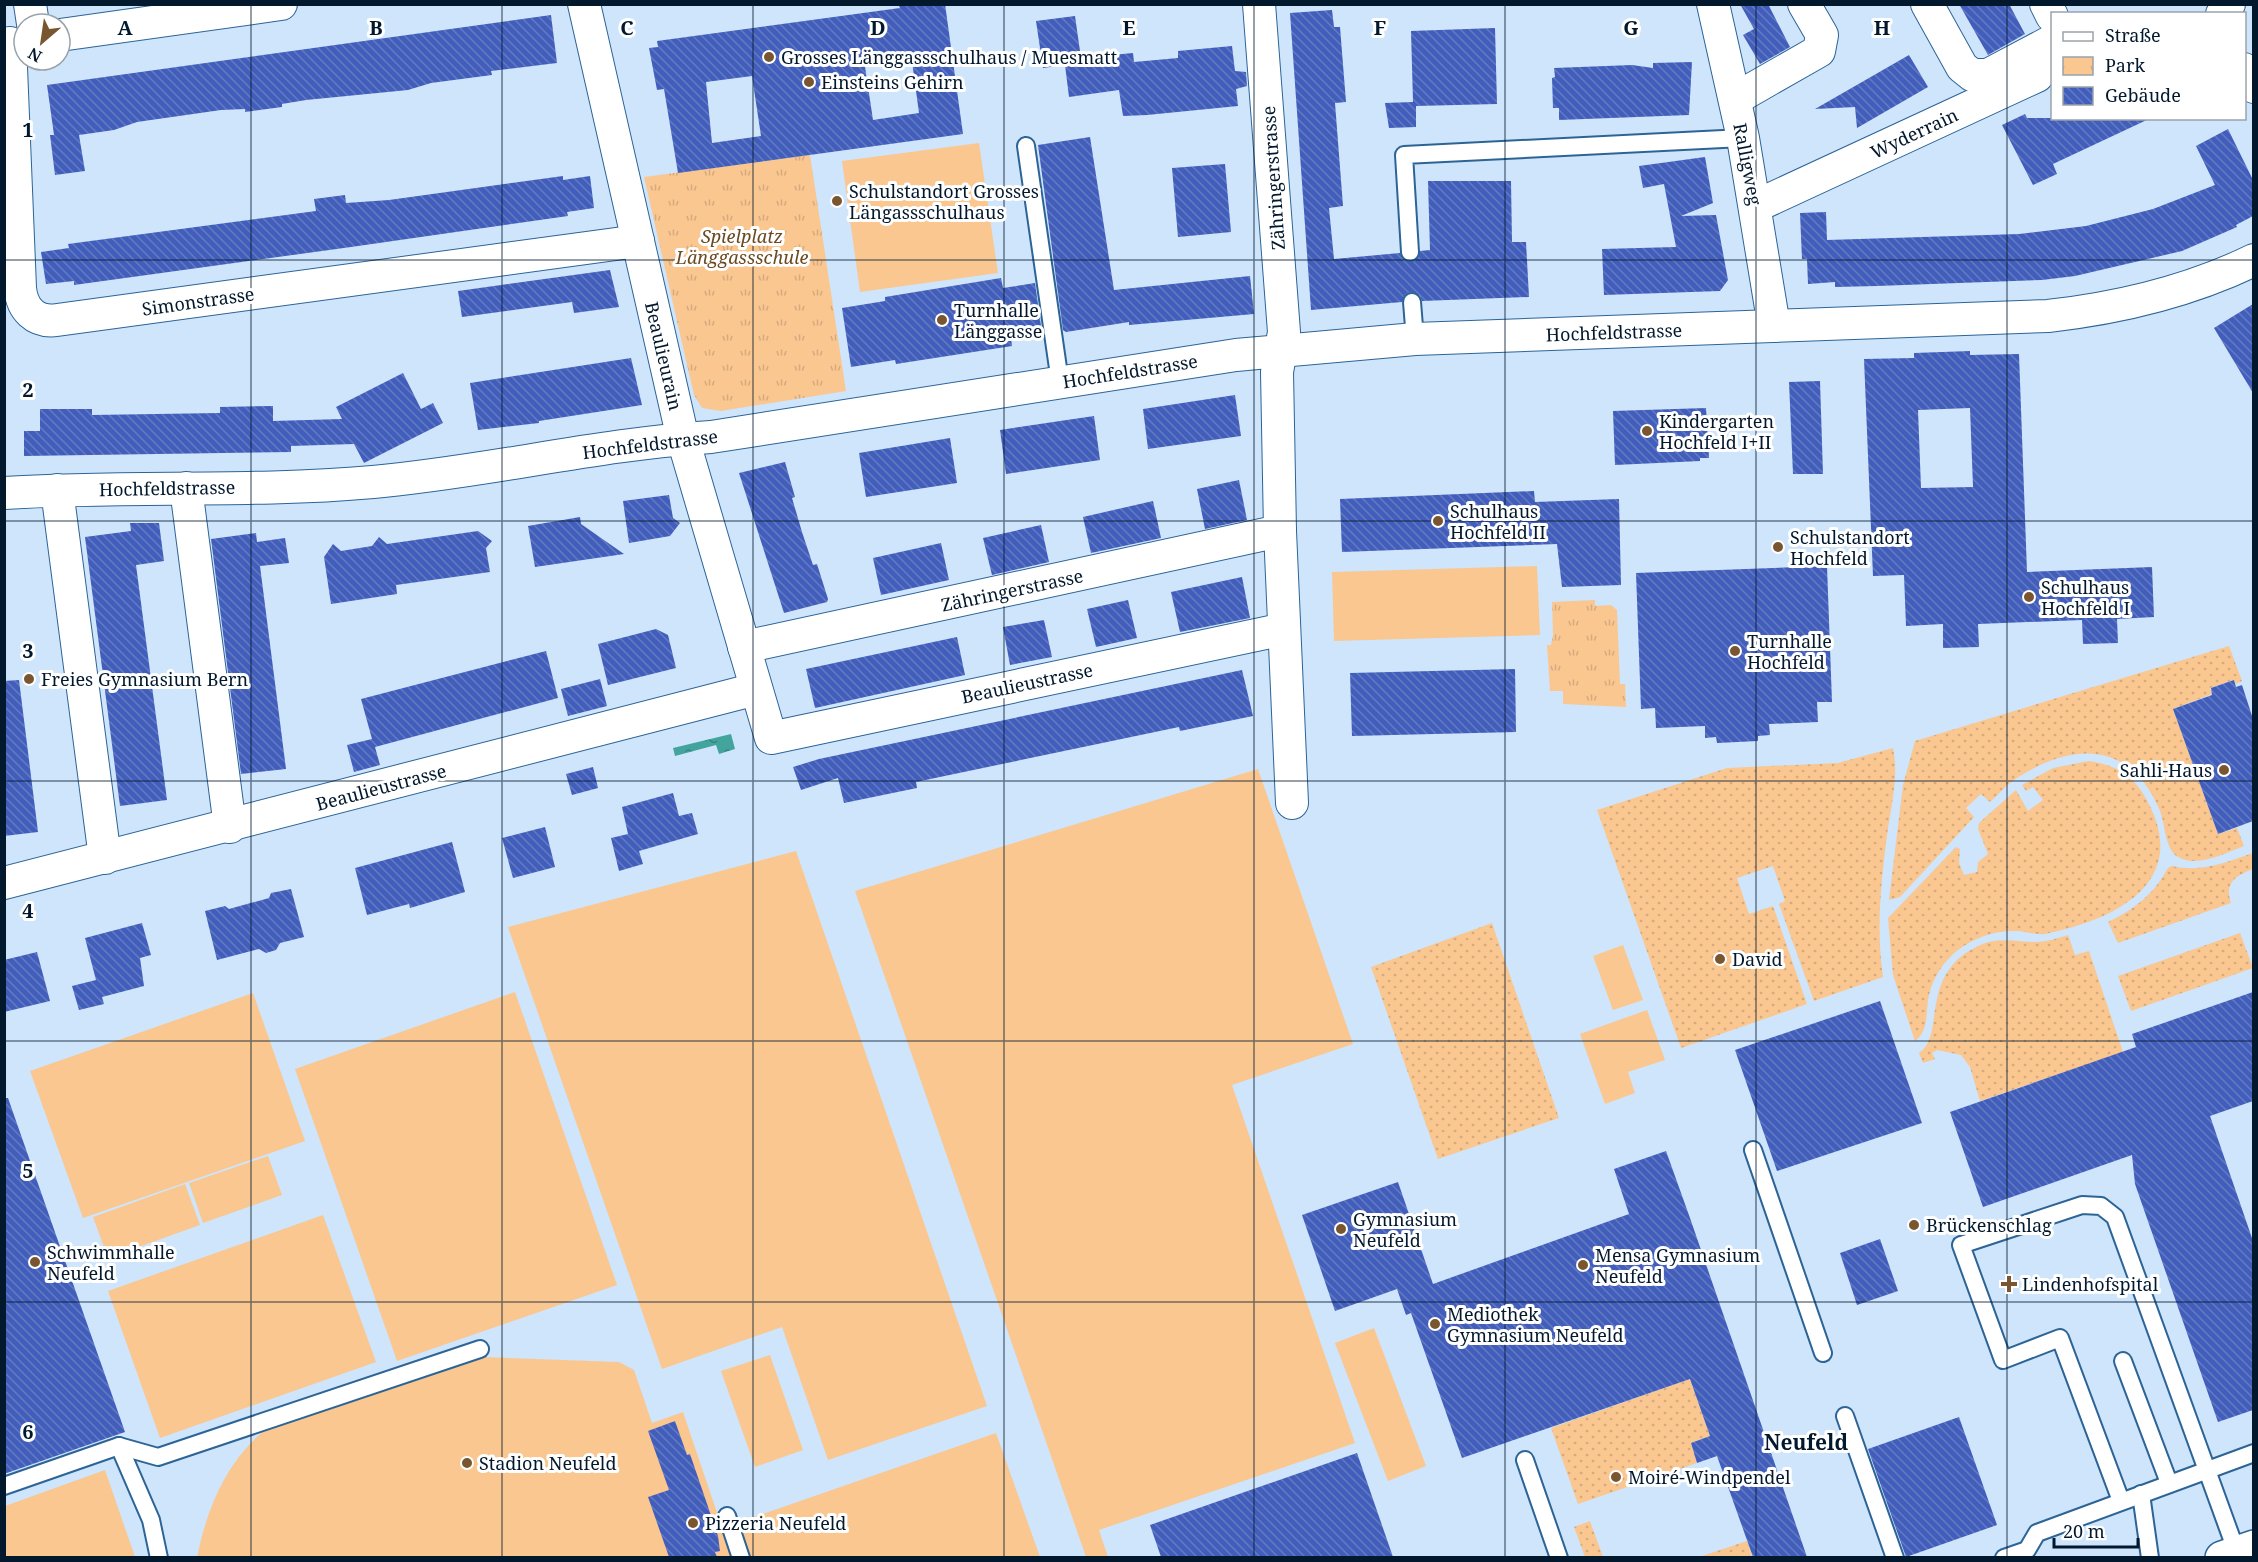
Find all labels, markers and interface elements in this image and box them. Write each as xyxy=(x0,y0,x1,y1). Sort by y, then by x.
north arrow xyxy=(12,12,72,72)
legend xyxy=(2051,12,2246,120)
text: A xyxy=(117,14,133,41)
text: B xyxy=(369,14,383,41)
text: C xyxy=(620,14,634,41)
text: D xyxy=(870,14,886,41)
text: E xyxy=(1122,14,1136,41)
text: F xyxy=(1374,14,1386,41)
text: G xyxy=(1623,14,1639,41)
text: H xyxy=(1874,14,1890,41)
text: Straße xyxy=(2105,23,2161,47)
text: N xyxy=(24,42,46,68)
place label: Grosses Länggassschulhaus / Muesmatt xyxy=(781,45,1117,69)
marker: Grosses Länggassschulhaus / Muesmatt xyxy=(762,50,776,64)
text: Park xyxy=(2105,53,2145,77)
place label: Einsteins Gehirn xyxy=(821,70,964,94)
marker: Einsteins Gehirn xyxy=(802,75,816,89)
text: Gebäude xyxy=(2105,83,2181,107)
street label: Wyderrain xyxy=(1866,102,1962,164)
street label: Zähringerstrasse xyxy=(1256,105,1290,251)
text: 1 xyxy=(22,116,34,143)
street label: Ralligweg xyxy=(1728,121,1768,208)
place label: Schulstandort Grosses Längassschulhaus xyxy=(849,179,1039,224)
marker: Schulstandort Grosses Längassschulhaus xyxy=(830,194,844,208)
park label: Spielplatz Länggassschule xyxy=(675,224,808,269)
street label: Simonstrasse xyxy=(140,281,256,321)
place label: Turnhalle Länggasse xyxy=(954,298,1042,343)
street label: Beaulieurain xyxy=(640,299,688,413)
marker: Turnhalle Länggasse xyxy=(935,313,949,327)
street label: Hochfeldstrasse xyxy=(1545,318,1683,346)
street label: Hochfeldstrasse xyxy=(1061,348,1199,394)
text: 2 xyxy=(22,376,34,403)
place label: Kindergarten Hochfeld I+II xyxy=(1659,409,1774,454)
street label: Hochfeldstrasse xyxy=(581,424,719,464)
marker: Kindergarten Hochfeld I+II xyxy=(1640,424,1654,438)
street label: Hochfeldstrasse xyxy=(99,475,235,501)
place label: Schulhaus Hochfeld II xyxy=(1450,499,1546,544)
marker: Schulhaus Hochfeld II xyxy=(1431,514,1445,528)
place label: Schulstandort Hochfeld xyxy=(1790,525,1910,570)
marker: Schulstandort Hochfeld xyxy=(1771,540,1785,554)
street label: Zähringerstrasse xyxy=(939,563,1085,617)
place label: Schulhaus Hochfeld I xyxy=(2041,575,2130,620)
marker: Schulhaus Hochfeld I xyxy=(2022,590,2036,604)
place label: Turnhalle Hochfeld xyxy=(1747,629,1832,674)
text: 3 xyxy=(22,637,34,664)
marker: Turnhalle Hochfeld xyxy=(1728,644,1742,658)
street label: Beaulieustrasse xyxy=(959,657,1095,709)
place label: Freies Gymnasium Bern xyxy=(41,667,249,691)
marker: Freies Gymnasium Bern xyxy=(22,672,36,686)
street label: Beaulieustrasse xyxy=(313,758,449,816)
place label: Sahli-Haus xyxy=(2120,758,2212,782)
marker: Sahli-Haus xyxy=(2217,763,2231,777)
text: 4 xyxy=(22,897,34,924)
place label: David xyxy=(1732,947,1782,971)
marker: David xyxy=(1713,952,1727,966)
text: 5 xyxy=(22,1157,34,1184)
place label: Gymnasium Neufeld xyxy=(1353,1207,1457,1252)
place label: Brückenschlag xyxy=(1926,1213,2052,1237)
marker: Brückenschlag xyxy=(1907,1218,1921,1232)
marker: Gymnasium Neufeld xyxy=(1334,1222,1348,1236)
place label: Schwimmhalle Neufeld xyxy=(47,1240,175,1285)
place label: Mensa Gymnasium Neufeld xyxy=(1595,1243,1760,1288)
marker: Schwimmhalle Neufeld xyxy=(28,1255,42,1269)
marker: Mensa Gymnasium Neufeld xyxy=(1576,1258,1590,1272)
place label: Lindenhofspital xyxy=(2022,1272,2159,1296)
marker: Lindenhofspital xyxy=(2000,1275,2018,1293)
place label: Mediothek Gymnasium Neufeld xyxy=(1447,1302,1623,1347)
marker: Mediothek Gymnasium Neufeld xyxy=(1428,1317,1442,1331)
text: 6 xyxy=(22,1418,34,1445)
district label: Neufeld xyxy=(1764,1428,1848,1456)
place label: Stadion Neufeld xyxy=(479,1451,616,1475)
marker: Stadion Neufeld xyxy=(460,1456,474,1470)
place label: Moiré-Windpendel xyxy=(1628,1465,1791,1489)
marker: Moiré-Windpendel xyxy=(1609,1470,1623,1484)
place label: Pizzeria Neufeld xyxy=(705,1511,846,1535)
scale bar xyxy=(2054,1511,2138,1549)
marker: Pizzeria Neufeld xyxy=(686,1516,700,1530)
text: 20 m xyxy=(2063,1519,2105,1543)

